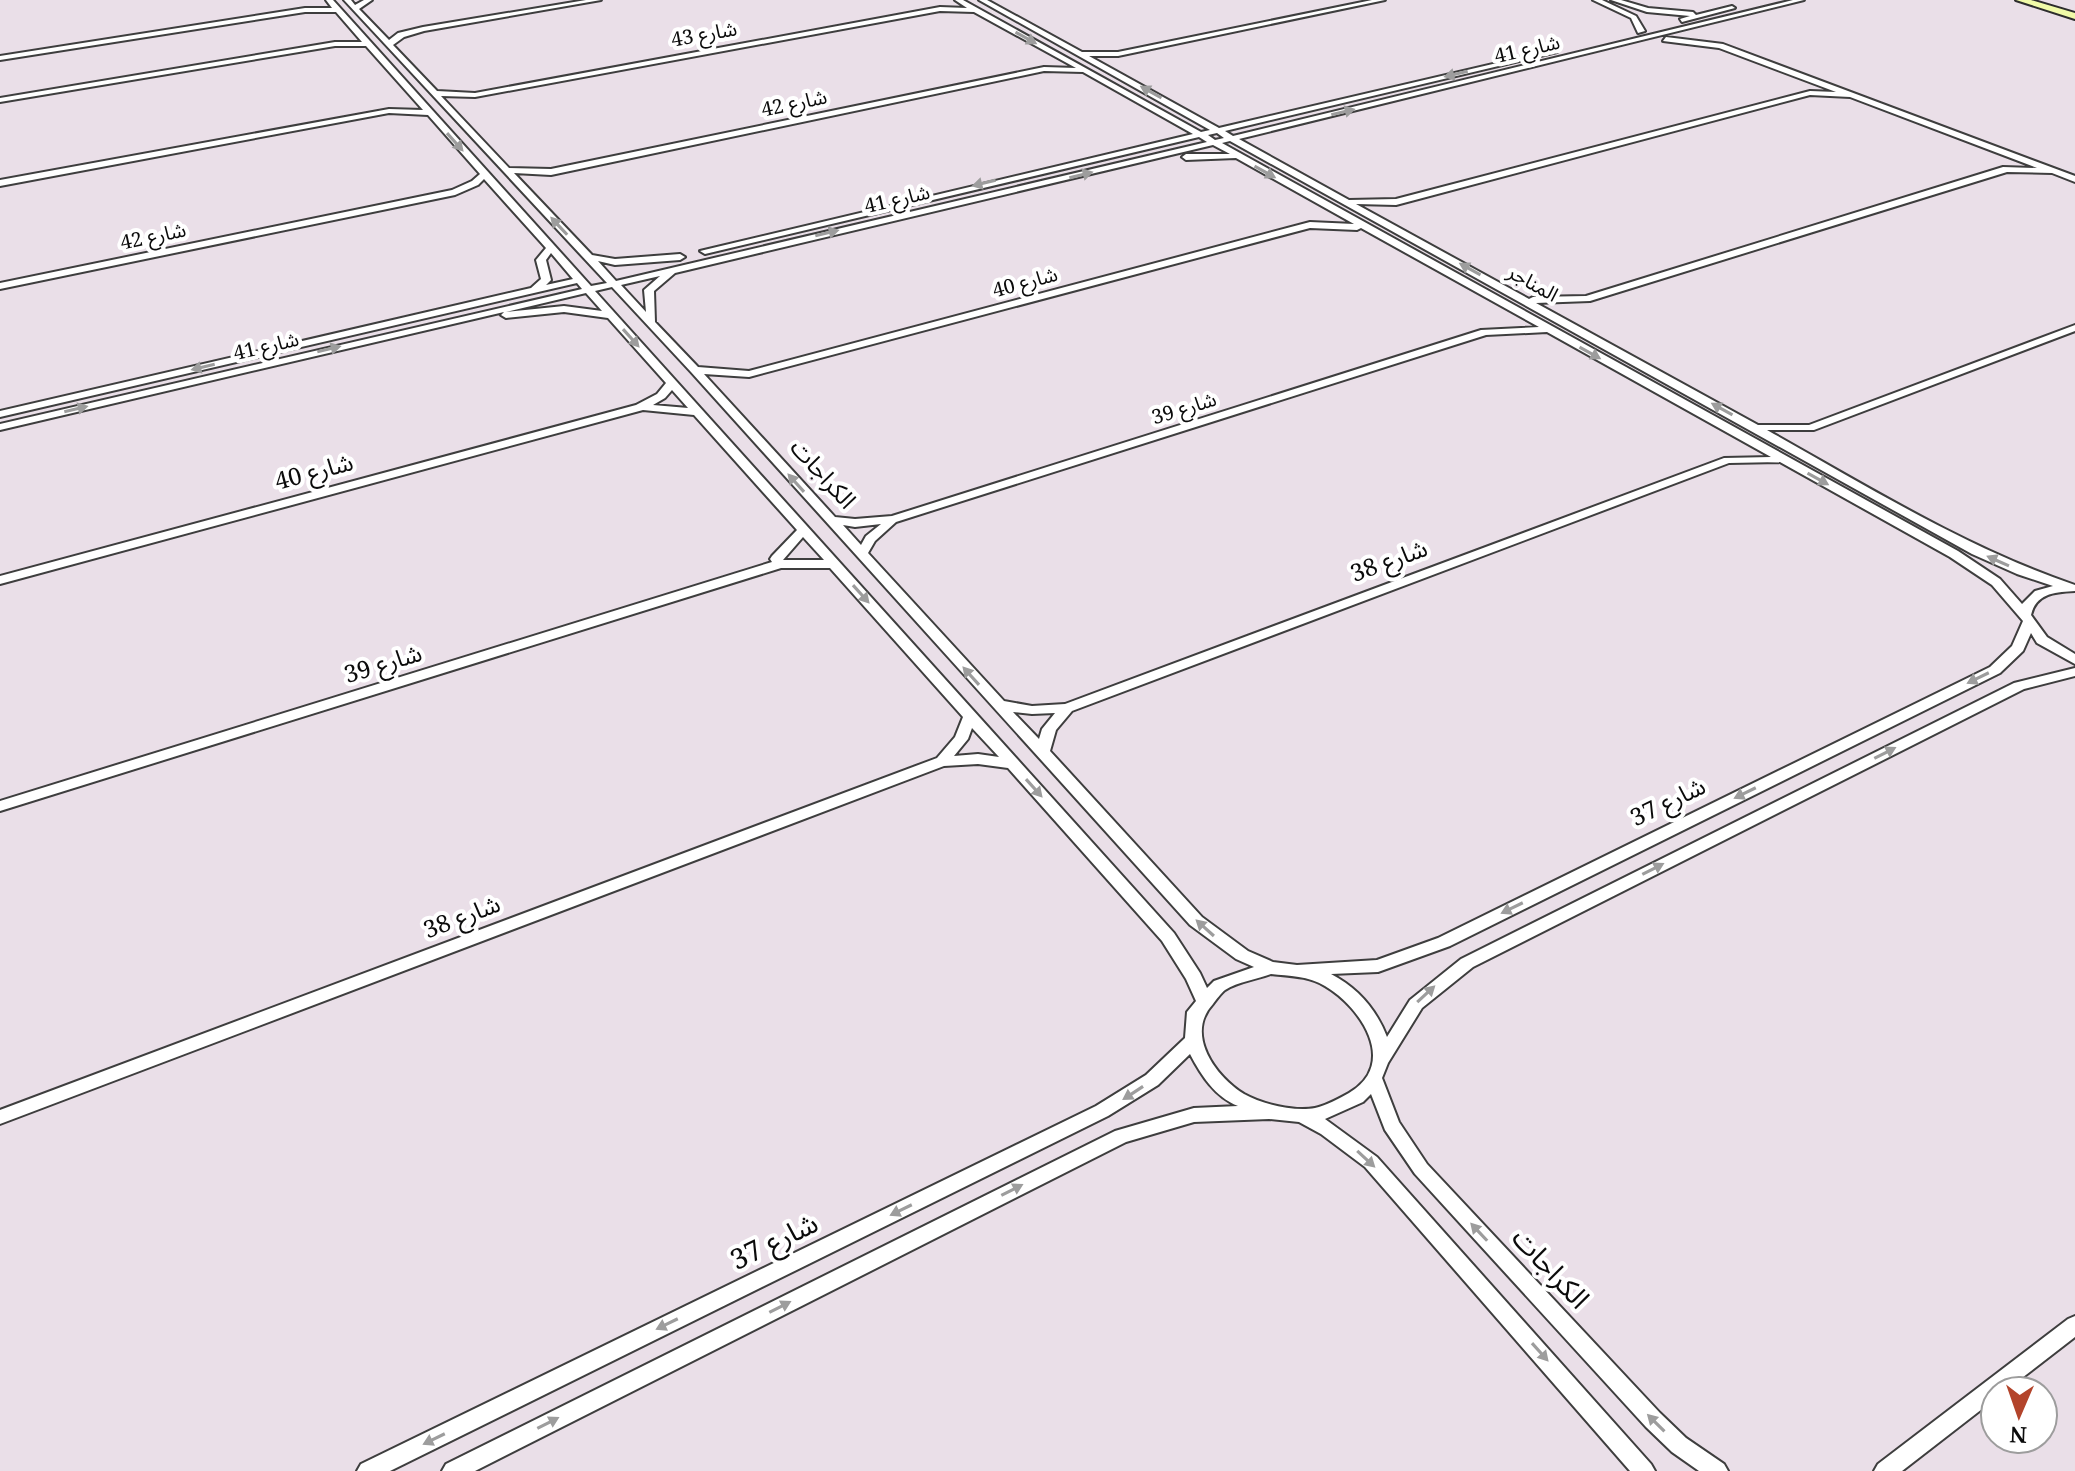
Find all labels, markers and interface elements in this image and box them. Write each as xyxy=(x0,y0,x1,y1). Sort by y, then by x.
street label: شارع 43 xyxy=(669,14,739,55)
street label: شارع 41 xyxy=(1491,28,1563,71)
one-way arrow xyxy=(1015,31,1037,45)
one-way arrow xyxy=(1443,68,1468,81)
street label: شارع 42 xyxy=(759,82,830,125)
one-way arrow xyxy=(1139,85,1162,99)
one-way arrow xyxy=(1331,105,1356,118)
one-way arrow xyxy=(446,132,464,151)
one-way arrow xyxy=(1254,165,1277,179)
one-way arrow xyxy=(1068,168,1093,180)
street label: شارع 41 xyxy=(861,178,933,221)
one-way arrow xyxy=(972,178,997,190)
street label: شارع 42 xyxy=(118,215,189,258)
one-way arrow xyxy=(550,216,568,235)
one-way arrow xyxy=(815,226,840,239)
street label: المناجر xyxy=(1502,257,1563,307)
street label: شارع 40 xyxy=(989,260,1061,305)
one-way arrow xyxy=(1458,262,1481,276)
street label: شارع 41 xyxy=(230,325,302,368)
one-way arrow xyxy=(622,328,640,347)
one-way arrow xyxy=(317,343,342,355)
one-way arrow xyxy=(1579,346,1602,360)
one-way arrow xyxy=(190,361,215,374)
street label: شارع 39 xyxy=(1148,385,1220,432)
one-way arrow xyxy=(1710,402,1733,415)
one-way arrow xyxy=(64,403,89,415)
street label: الكراجات xyxy=(784,431,864,515)
street label: شارع 40 xyxy=(271,444,357,499)
one-way arrow xyxy=(1807,472,1829,486)
one-way arrow xyxy=(788,474,806,493)
street label: شارع 38 xyxy=(1345,530,1432,591)
one-way arrow xyxy=(1987,554,2010,568)
one-way arrow xyxy=(851,584,869,603)
street label: شارع 39 xyxy=(340,635,426,692)
one-way arrow xyxy=(963,666,981,685)
one-way arrow xyxy=(1966,671,1990,685)
one-way arrow xyxy=(1874,746,1897,759)
street label: شارع 37 xyxy=(1624,768,1711,835)
one-way arrow xyxy=(1025,778,1043,797)
one-way arrow xyxy=(1733,786,1756,800)
one-way arrow xyxy=(1642,863,1665,876)
street label: شارع 38 xyxy=(418,886,505,947)
one-way arrow xyxy=(1500,901,1523,915)
one-way arrow xyxy=(1195,920,1214,938)
one-way arrow xyxy=(1416,986,1435,1004)
one-way arrow xyxy=(1122,1085,1143,1100)
one-way arrow xyxy=(1356,1150,1375,1168)
one-way arrow xyxy=(1001,1184,1024,1197)
street label: شارع 37 xyxy=(723,1203,825,1280)
one-way arrow xyxy=(889,1203,912,1216)
street label: الكراجات xyxy=(1505,1219,1599,1316)
one-way arrow xyxy=(1471,1223,1489,1242)
one-way arrow xyxy=(768,1300,791,1314)
one-way arrow xyxy=(656,1317,679,1331)
one-way arrow xyxy=(1531,1343,1549,1362)
north arrow xyxy=(1979,1375,2059,1455)
one-way arrow xyxy=(1647,1414,1666,1433)
one-way arrow xyxy=(536,1417,559,1430)
text: N xyxy=(2009,1421,2027,1451)
one-way arrow xyxy=(422,1432,445,1445)

